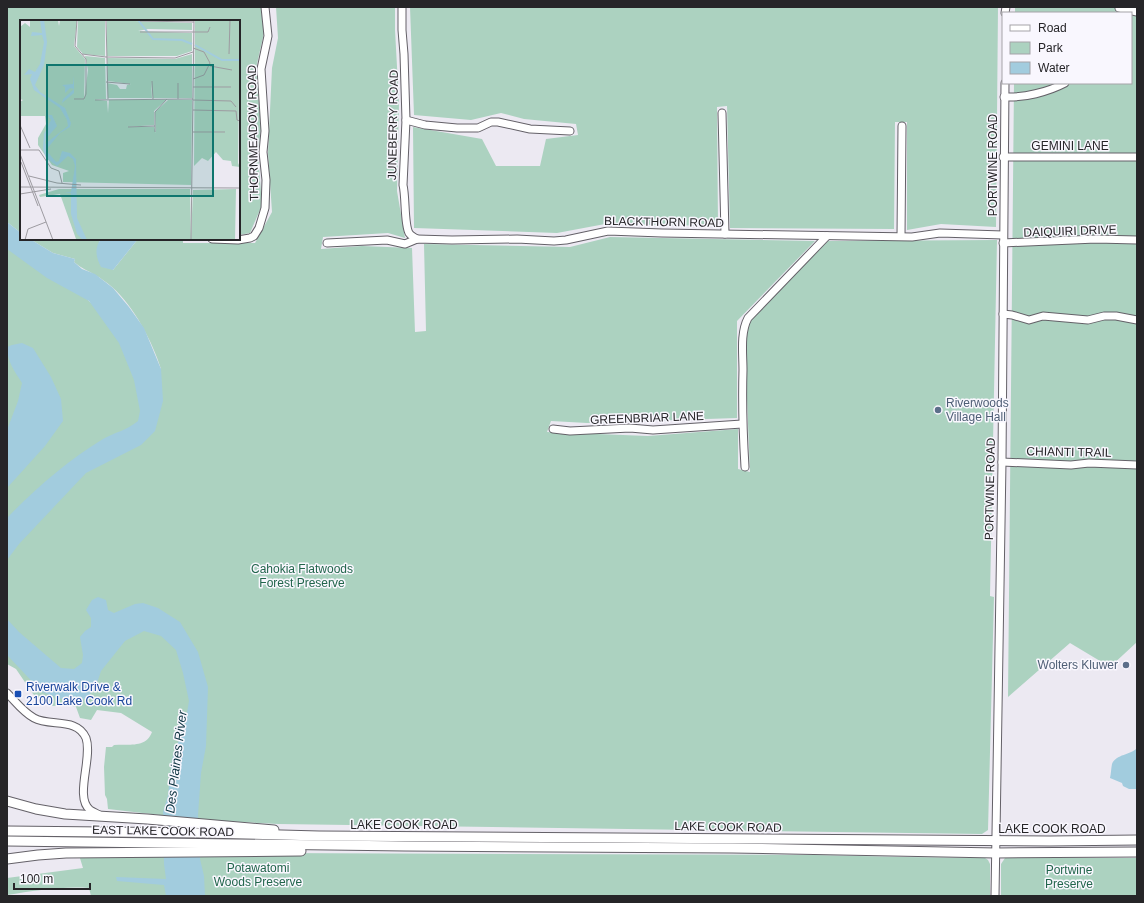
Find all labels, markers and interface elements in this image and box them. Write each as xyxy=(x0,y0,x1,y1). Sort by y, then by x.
legend xyxy=(1002,12,1132,84)
inset map xyxy=(20,20,240,240)
text: Road xyxy=(1038,21,1067,35)
text: Park xyxy=(1038,41,1064,55)
text: Water xyxy=(1038,61,1070,75)
street label: THORNMEADOW ROAD xyxy=(245,65,261,201)
street label: JUNEBERRY ROAD xyxy=(385,69,401,180)
street label: PORTWINE ROAD xyxy=(986,113,1000,216)
street label: GEMINI LANE xyxy=(1031,139,1109,153)
street label: BLACKTHORN ROAD xyxy=(604,214,724,230)
street label: DAIQUIRI DRIVE xyxy=(1023,222,1117,240)
place label: Riverwoods Village Hall xyxy=(946,396,1009,424)
marker: Riverwoods Village Hall xyxy=(933,405,943,415)
street label: GREENBRIAR LANE xyxy=(590,409,704,427)
street label: PORTWINE ROAD xyxy=(982,437,998,540)
street label: CHIANTI TRAIL xyxy=(1026,444,1112,460)
park label: Cahokia Flatwoods Forest Preserve xyxy=(251,562,353,590)
place label: Wolters Kluwer xyxy=(1038,658,1118,672)
marker: Wolters Kluwer xyxy=(1121,660,1131,670)
place label: Riverwalk Drive & 2100 Lake Cook Rd xyxy=(26,680,132,708)
marker: Riverwalk Drive & 2100 Lake Cook Rd xyxy=(13,689,23,699)
water label: Des Plaines River xyxy=(162,709,190,814)
street label: LAKE COOK ROAD xyxy=(350,818,458,832)
street label: LAKE COOK ROAD xyxy=(674,819,782,835)
street label: LAKE COOK ROAD xyxy=(998,822,1106,836)
street label: EAST LAKE COOK ROAD xyxy=(92,823,234,839)
park label: Potawatomi Woods Preserve xyxy=(214,861,303,889)
park label: Portwine Preserve xyxy=(1045,863,1093,891)
scale bar xyxy=(14,865,90,891)
text: 100 m xyxy=(20,872,53,886)

